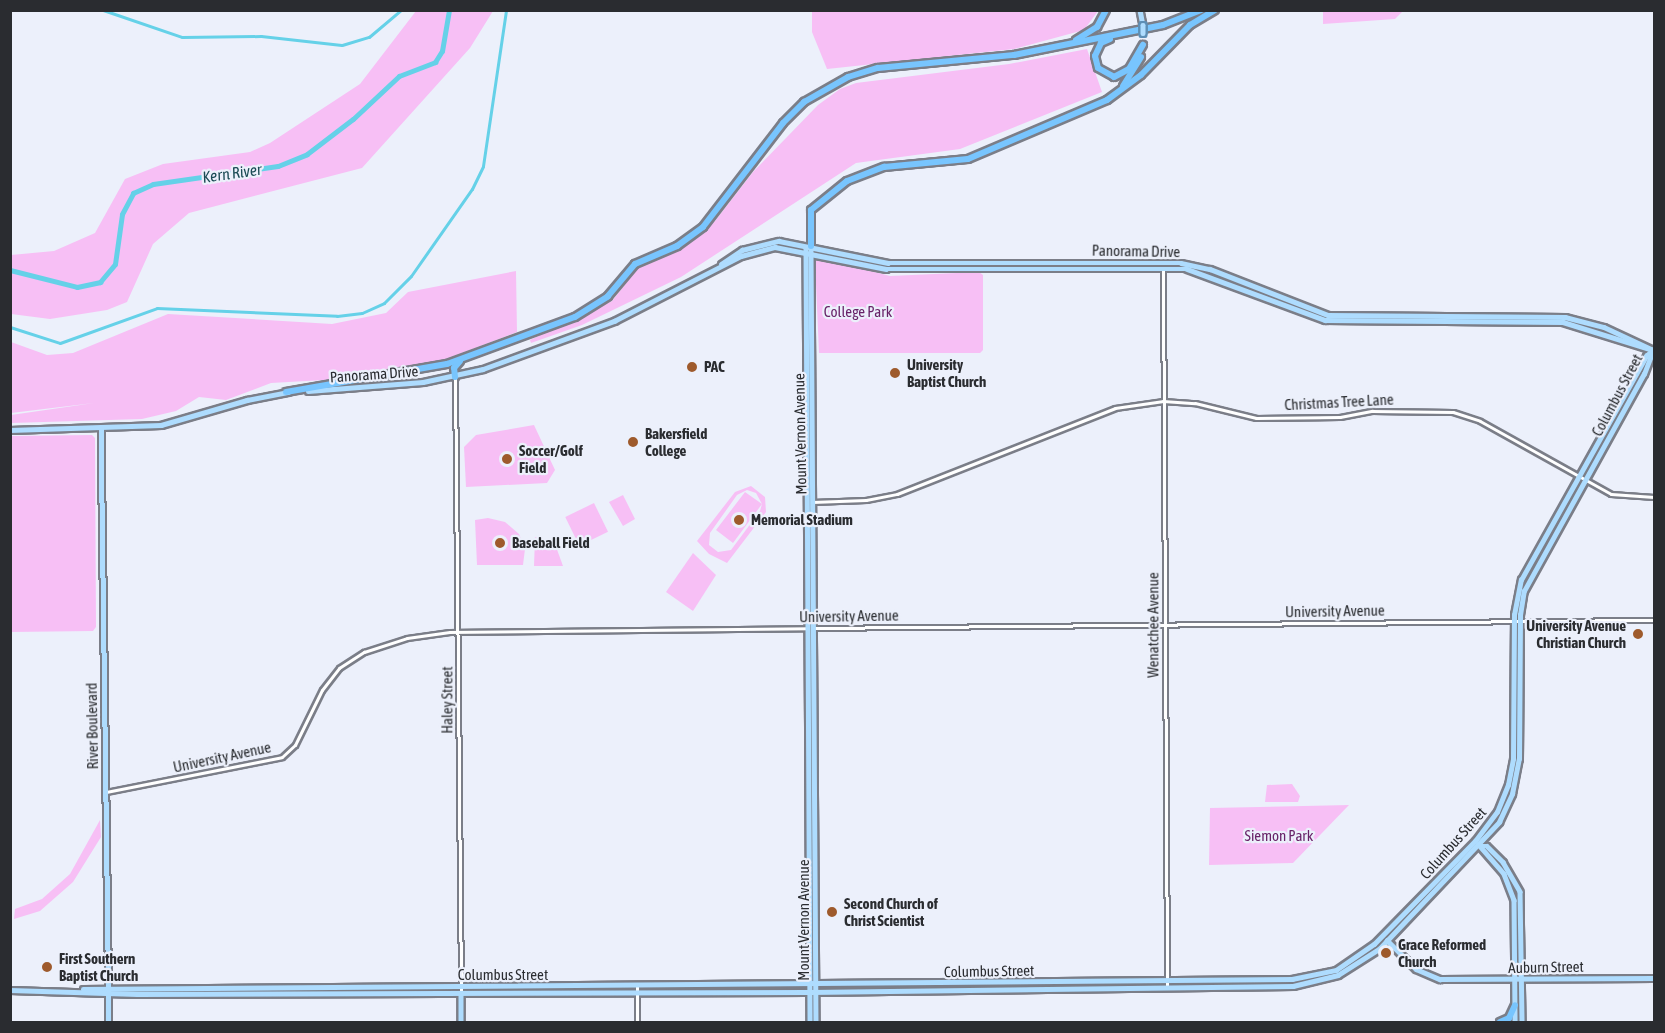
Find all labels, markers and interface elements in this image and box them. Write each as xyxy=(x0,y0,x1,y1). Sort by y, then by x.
water label: Kern River xyxy=(201,159,263,187)
street label: Panorama Drive xyxy=(1092,241,1180,261)
park label: College Park xyxy=(824,303,892,321)
street label: Columbus Street xyxy=(1588,351,1646,439)
place label: University Baptist Church xyxy=(907,355,986,390)
place label: PAC xyxy=(704,358,725,376)
marker: PAC xyxy=(685,360,699,374)
street label: Panorama Drive xyxy=(329,362,419,386)
marker: University Baptist Church xyxy=(888,366,902,380)
street label: Mount Vernon Avenue xyxy=(790,373,810,495)
street label: Christmas Tree Lane xyxy=(1284,390,1394,414)
place label: Bakersfield College xyxy=(645,424,707,459)
marker: Bakersfield College xyxy=(626,435,640,449)
place label: Soccer/Golf Field xyxy=(519,441,583,476)
marker: Soccer/Golf Field xyxy=(500,452,514,466)
place label: Memorial Stadium xyxy=(751,511,853,529)
marker: Memorial Stadium xyxy=(732,513,746,527)
place label: Baseball Field xyxy=(512,534,590,552)
marker: Baseball Field xyxy=(493,536,507,550)
street label: Wenatchee Avenue xyxy=(1144,572,1162,678)
street label: University Avenue xyxy=(1285,601,1385,621)
street label: University Avenue xyxy=(799,606,899,626)
place label: University Avenue Christian Church xyxy=(1526,616,1626,651)
marker: University Avenue Christian Church xyxy=(1631,627,1645,641)
street label: Haley Street xyxy=(438,666,456,734)
street label: River Boulevard xyxy=(82,682,102,770)
street label: University Avenue xyxy=(171,738,273,776)
street label: Columbus Street xyxy=(1416,803,1490,883)
park label: Siemon Park xyxy=(1245,827,1313,845)
street label: Mount Vernon Avenue xyxy=(795,859,813,981)
place label: Second Church of Christ Scientist xyxy=(844,894,938,929)
marker: Second Church of Christ Scientist xyxy=(825,905,839,919)
place label: Grace Reformed Church xyxy=(1398,935,1486,970)
marker: Grace Reformed Church xyxy=(1379,946,1393,960)
place label: First Southern Baptist Church xyxy=(59,949,138,984)
street label: Auburn Street xyxy=(1508,957,1584,977)
marker: First Southern Baptist Church xyxy=(40,960,54,974)
street label: Columbus Street xyxy=(944,961,1034,981)
street label: Columbus Street xyxy=(458,966,548,984)

